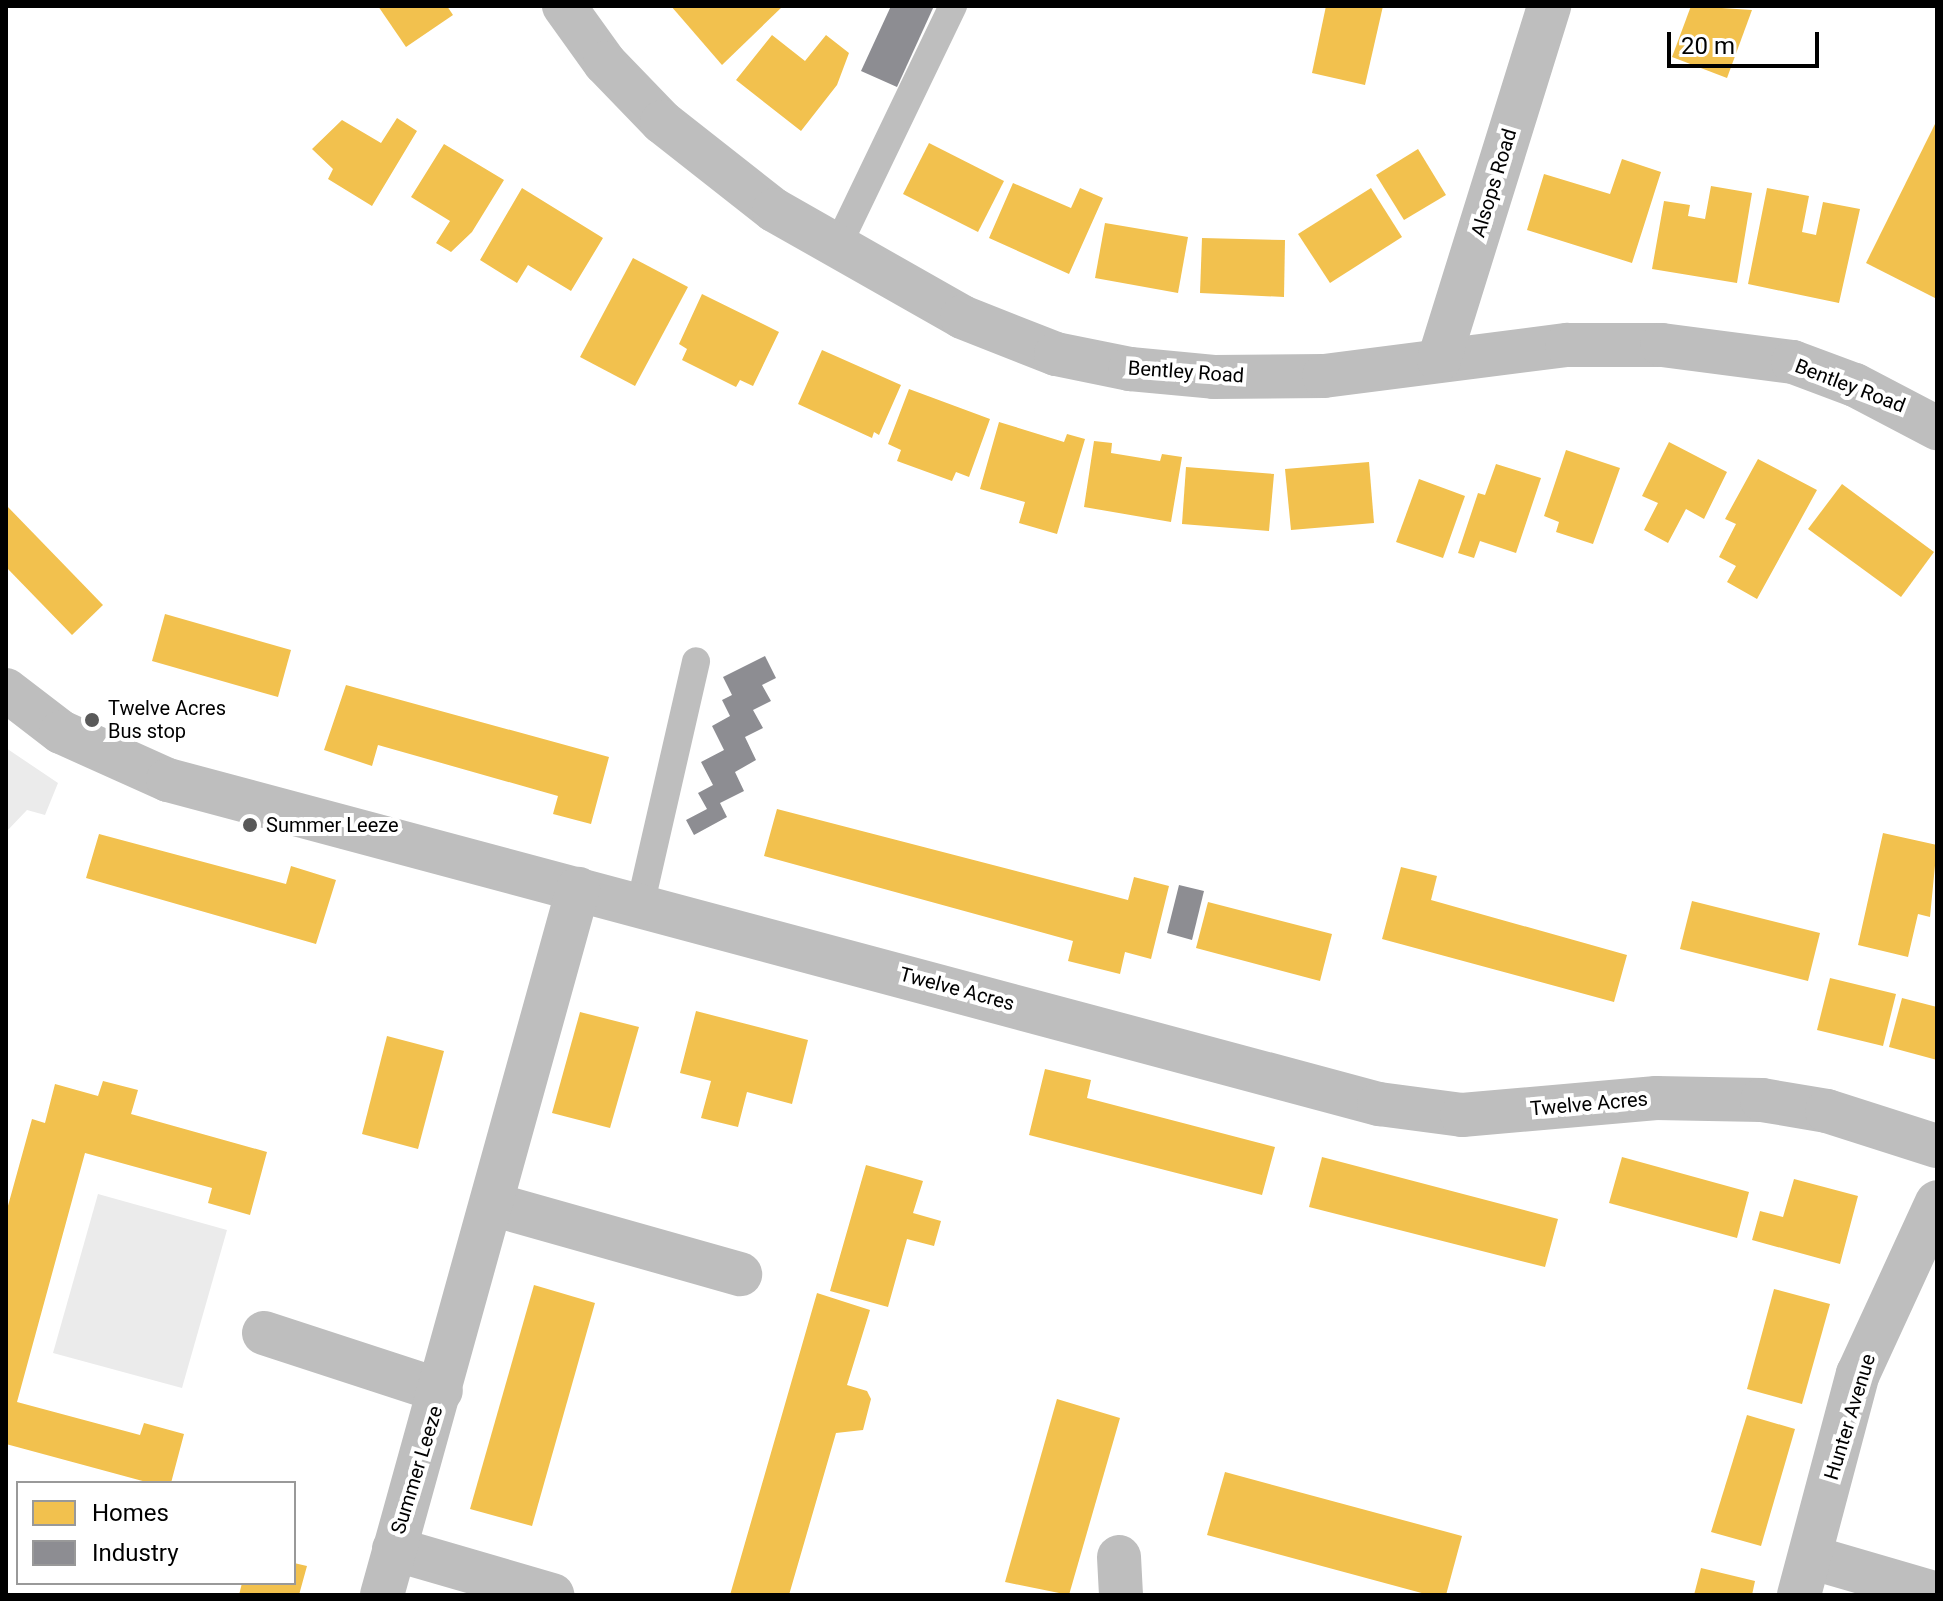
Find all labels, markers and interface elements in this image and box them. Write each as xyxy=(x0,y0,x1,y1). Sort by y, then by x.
scale bar xyxy=(1671,16,1823,66)
text: 20 m xyxy=(1681,32,1735,60)
street label: Alsops Road xyxy=(1466,126,1522,240)
street label: Bentley Road xyxy=(1791,354,1909,418)
street label: Bentley Road xyxy=(1127,356,1245,388)
place label: Twelve Acres Bus stop xyxy=(108,696,226,743)
marker: Twelve Acres Bus stop xyxy=(83,711,101,729)
place label: Summer Leeze xyxy=(266,813,399,837)
marker: Summer Leeze xyxy=(241,816,259,834)
street label: Twelve Acres xyxy=(897,962,1017,1016)
street label: Twelve Acres xyxy=(1529,1087,1649,1121)
street label: Hunter Avenue xyxy=(1819,1351,1881,1483)
street label: Summer Leeze xyxy=(386,1403,448,1537)
legend xyxy=(16,1481,296,1585)
text: Homes xyxy=(92,1499,169,1527)
text: Industry xyxy=(92,1539,178,1567)

